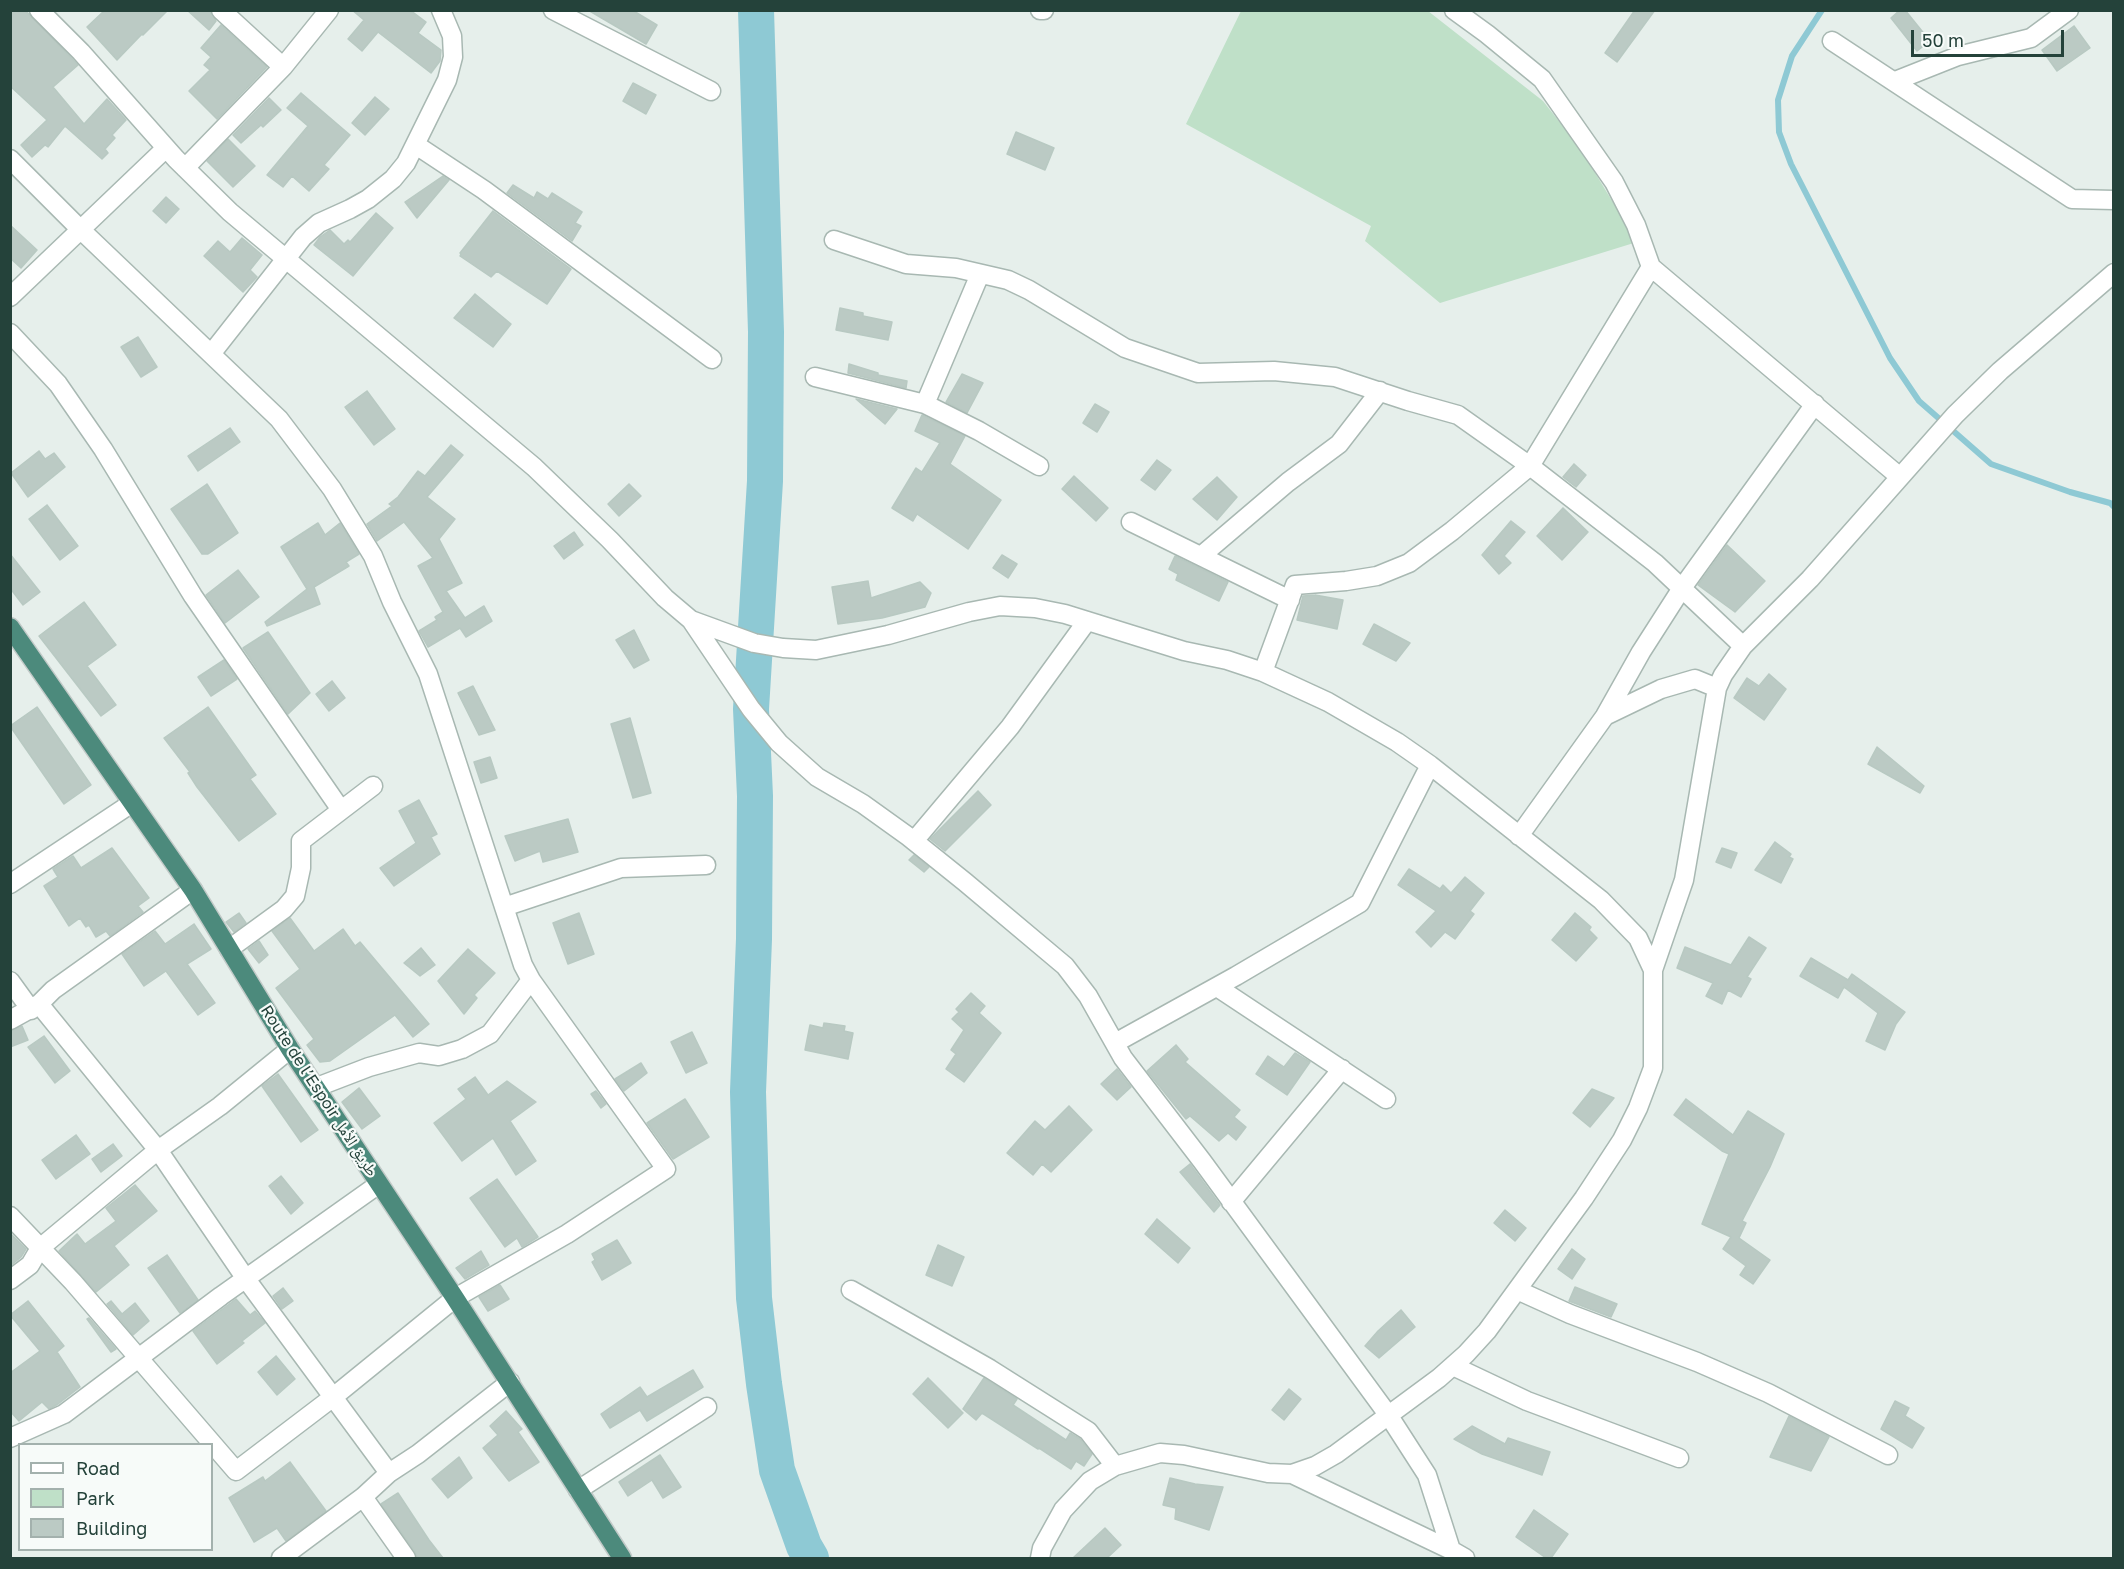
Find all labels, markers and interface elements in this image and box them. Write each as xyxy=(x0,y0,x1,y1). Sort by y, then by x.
scale bar xyxy=(1914,18,2067,56)
text: 50 m xyxy=(1922,29,1964,51)
street label: Route de l’Espoir طريق الأمل xyxy=(256,1002,382,1180)
legend xyxy=(18,1443,213,1551)
text: Road xyxy=(76,1457,120,1479)
text: Park xyxy=(76,1487,115,1509)
text: Building xyxy=(76,1517,147,1539)

